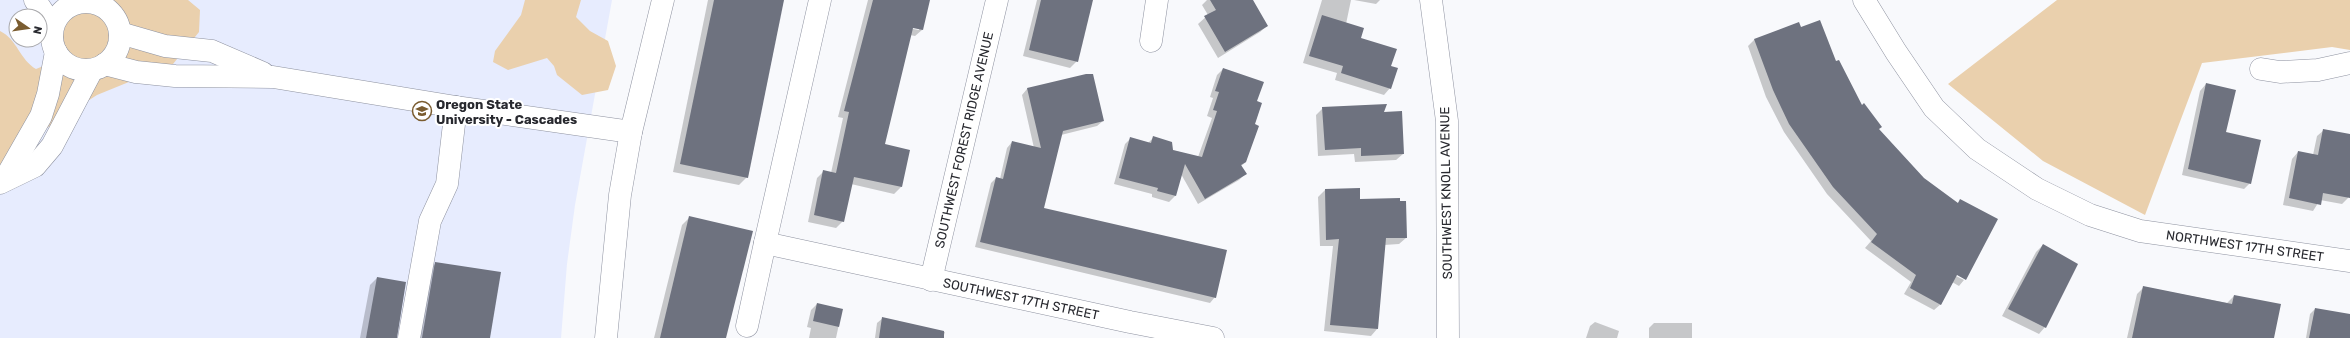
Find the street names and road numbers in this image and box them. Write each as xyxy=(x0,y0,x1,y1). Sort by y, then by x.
street label: SOUTHWEST FOREST RIDGE AVENUE xyxy=(932,30,996,250)
street label: SOUTHWEST KNOLL AVENUE xyxy=(1437,106,1455,280)
street label: NORTHWEST 17TH STREET xyxy=(2165,227,2325,265)
street label: SOUTHWEST 17TH STREET xyxy=(942,275,1101,323)

